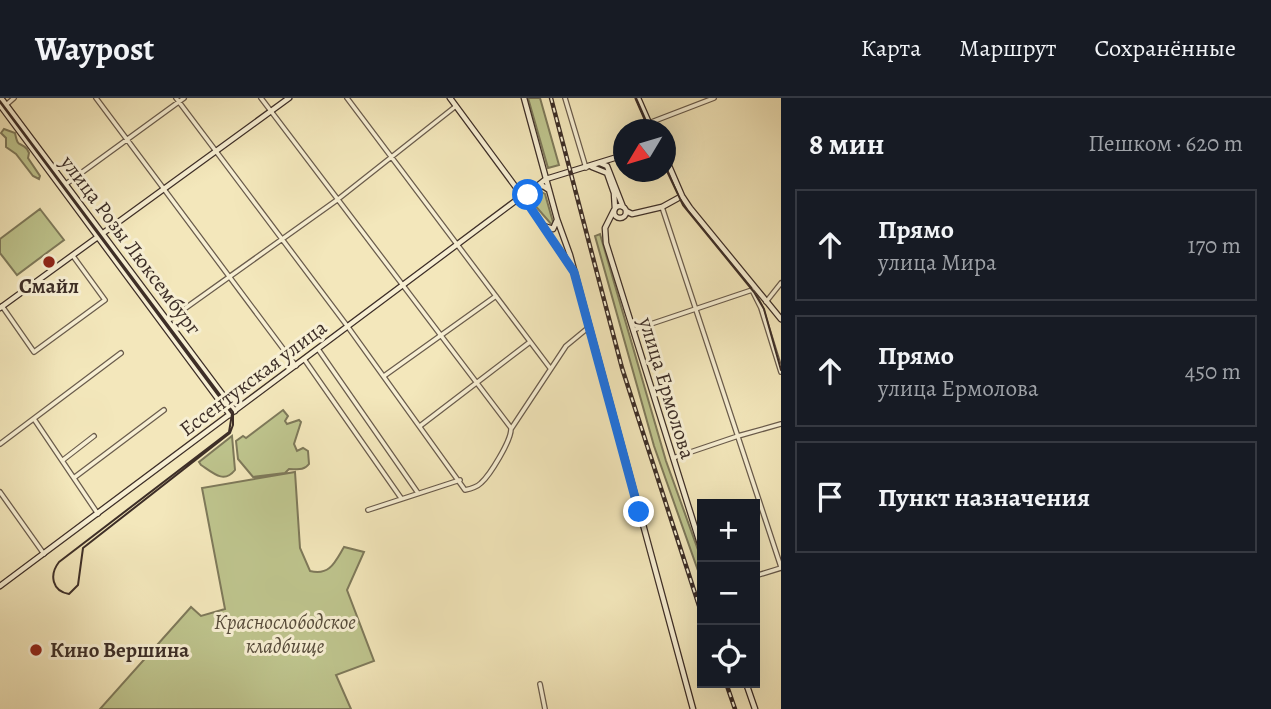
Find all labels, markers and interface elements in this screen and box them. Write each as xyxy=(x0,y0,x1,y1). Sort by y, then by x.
text: Waypost xyxy=(35,26,154,71)
text: Карта xyxy=(861,32,921,64)
text: Маршрут xyxy=(959,32,1057,64)
text: Сохранённые xyxy=(1095,32,1236,64)
north arrow xyxy=(613,119,676,182)
text: 8 мин xyxy=(809,124,884,164)
text: Пешком · 620 m xyxy=(1088,128,1243,159)
street label: улица Розы Люксембург xyxy=(54,149,208,341)
route start xyxy=(512,179,543,210)
text: Прямо xyxy=(878,212,954,247)
icon: ahead xyxy=(811,226,849,264)
text: 170 m xyxy=(1188,230,1241,261)
text: улица Мира xyxy=(878,247,997,278)
marker: Смайл xyxy=(41,254,57,270)
place label: Смайл xyxy=(19,272,79,300)
street label: Ессентукская улица xyxy=(174,313,333,443)
street label: улица Ермолова xyxy=(632,313,702,463)
text: Прямо xyxy=(878,338,954,373)
icon: ahead xyxy=(811,352,849,390)
text: 450 m xyxy=(1185,356,1241,387)
text: улица Ермолова xyxy=(878,373,1039,404)
icon: arrive xyxy=(811,478,849,516)
text: Пункт назначения xyxy=(878,480,1090,515)
route end xyxy=(623,496,654,527)
map controls xyxy=(697,499,760,688)
button: + xyxy=(697,499,760,562)
button: − xyxy=(697,562,760,625)
park label: Краснослободское кладбище xyxy=(214,608,356,660)
button: locate xyxy=(697,625,760,688)
place label: Кино Вершина xyxy=(50,636,189,664)
marker: Кино Вершина xyxy=(28,642,44,658)

